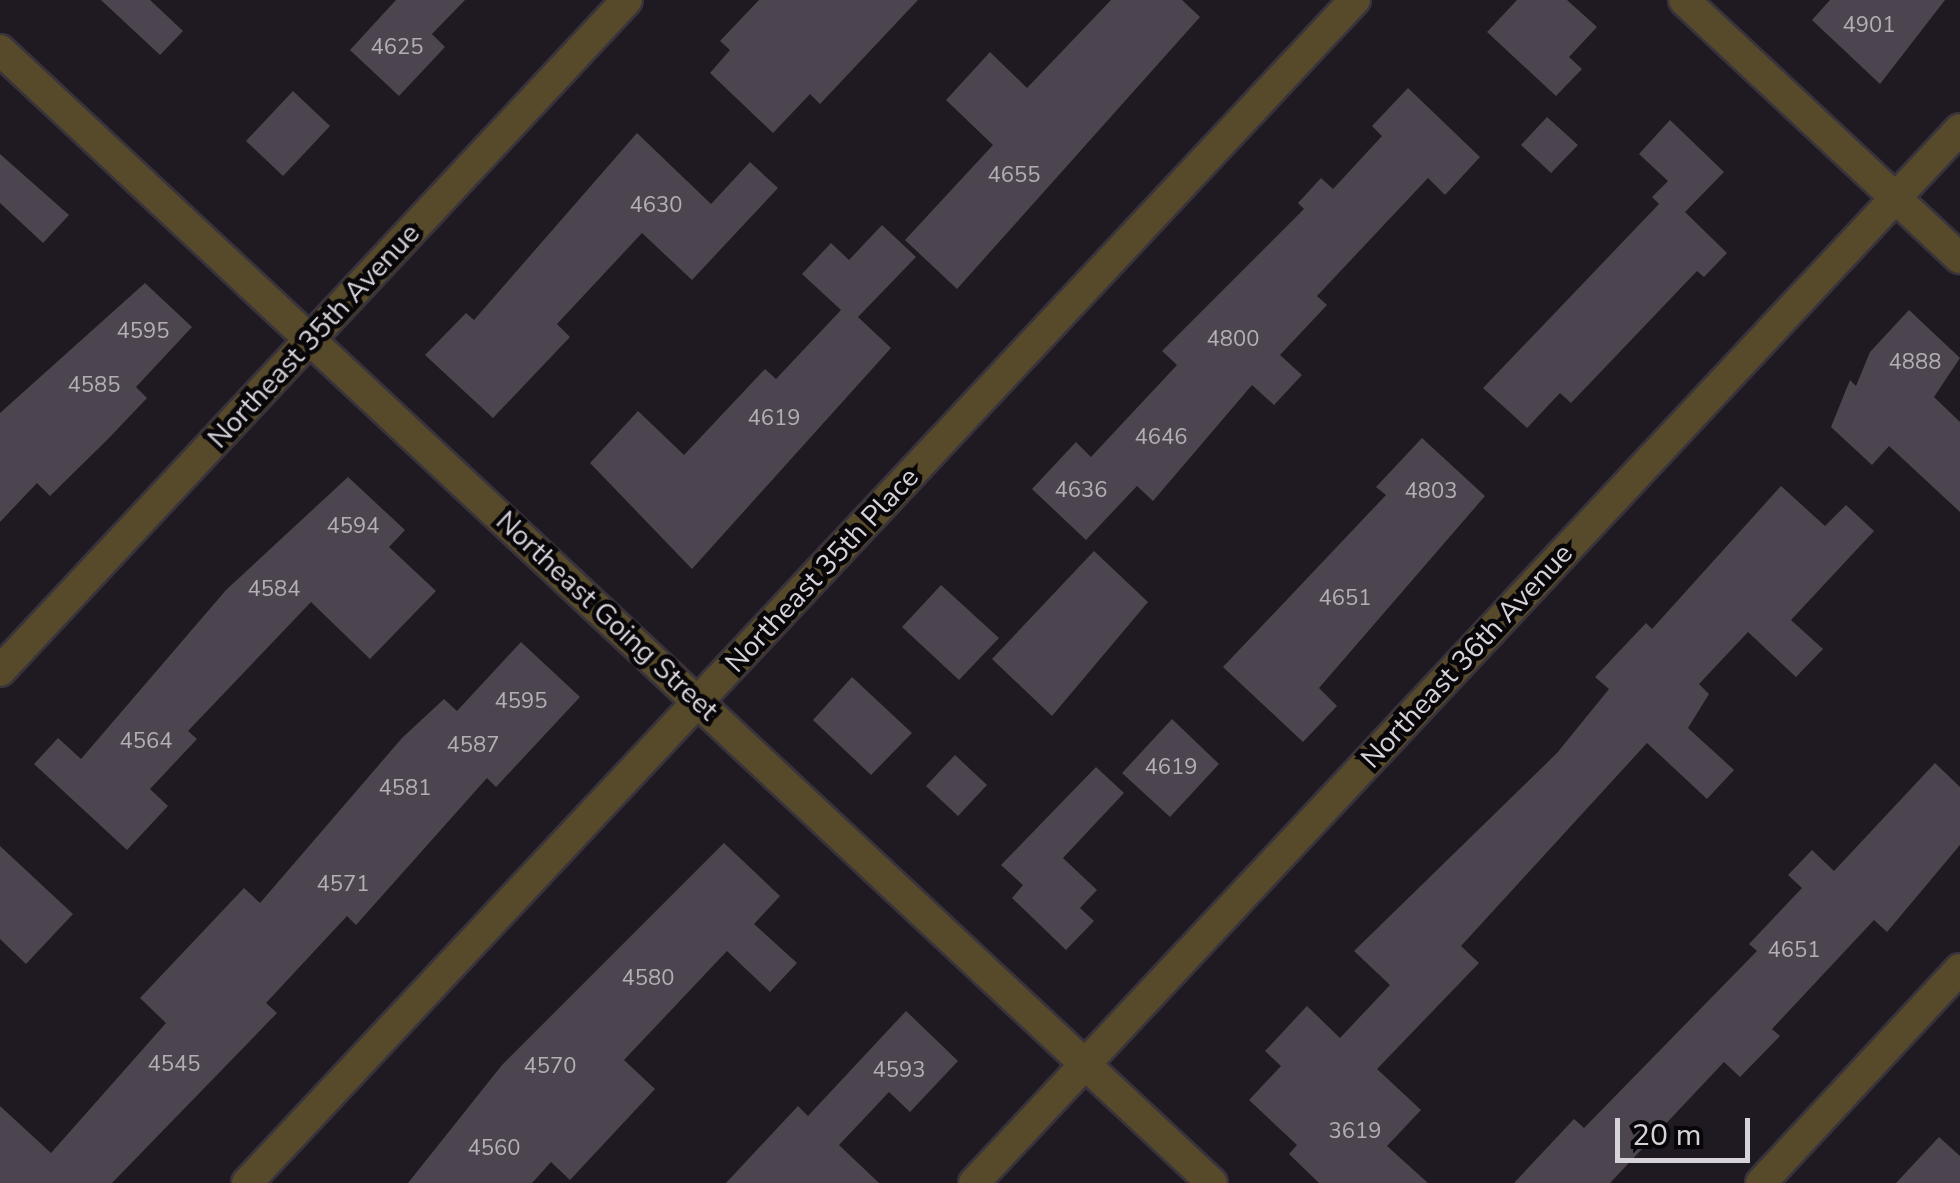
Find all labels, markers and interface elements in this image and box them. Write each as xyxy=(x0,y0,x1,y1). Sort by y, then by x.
house number: 4901 xyxy=(1843,13,1895,39)
house number: 4625 xyxy=(371,35,423,61)
house number: 4655 xyxy=(988,163,1040,189)
house number: 4630 xyxy=(630,193,682,219)
street label: Northeast 35th Avenue xyxy=(201,217,427,455)
house number: 4595 xyxy=(117,319,169,345)
house number: 4800 xyxy=(1207,327,1259,353)
house number: 4888 xyxy=(1889,350,1941,376)
house number: 4585 xyxy=(68,373,120,399)
house number: 4619 xyxy=(748,406,800,432)
house number: 4646 xyxy=(1135,425,1187,451)
street label: Northeast 35th Place xyxy=(718,461,926,679)
house number: 4636 xyxy=(1055,478,1107,504)
house number: 4803 xyxy=(1405,479,1457,505)
street label: Northeast Going Street xyxy=(489,504,725,728)
house number: 4594 xyxy=(327,514,379,540)
street label: Northeast 36th Avenue xyxy=(1354,537,1580,775)
house number: 4584 xyxy=(248,577,300,603)
house number: 4651 xyxy=(1319,586,1371,612)
house number: 4595 xyxy=(495,689,547,715)
house number: 4564 xyxy=(120,729,172,755)
house number: 4587 xyxy=(447,733,499,759)
house number: 4619 xyxy=(1145,755,1197,781)
house number: 4581 xyxy=(379,776,431,802)
house number: 4571 xyxy=(317,872,369,898)
house number: 4651 xyxy=(1768,938,1820,964)
house number: 4580 xyxy=(622,966,674,992)
house number: 4545 xyxy=(148,1052,200,1078)
house number: 4570 xyxy=(524,1054,576,1080)
house number: 4593 xyxy=(873,1058,925,1084)
scale bar xyxy=(1620,1098,1755,1160)
text: 20 m xyxy=(1632,1115,1701,1156)
house number: 3619 xyxy=(1329,1119,1381,1145)
house number: 4560 xyxy=(468,1136,520,1162)

